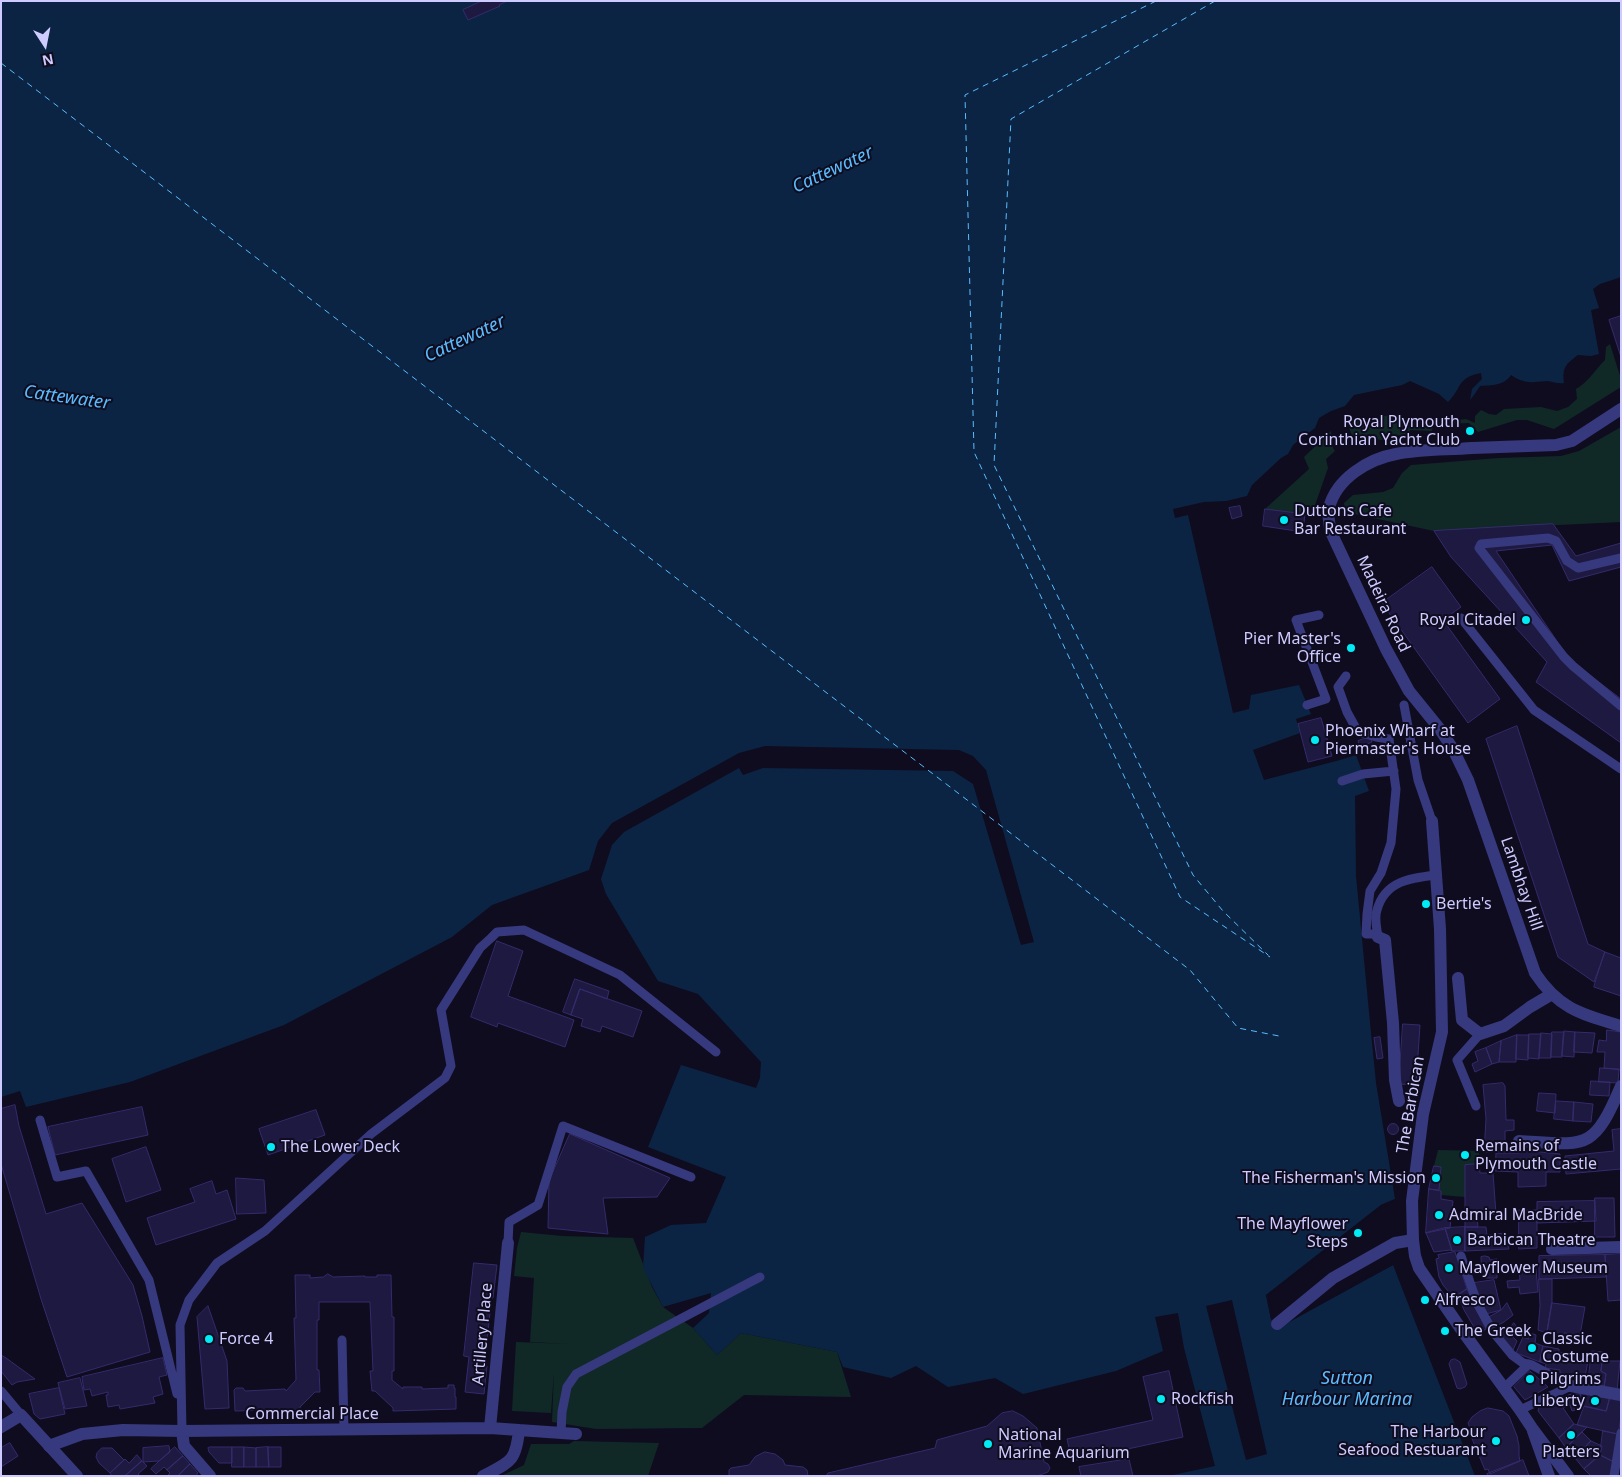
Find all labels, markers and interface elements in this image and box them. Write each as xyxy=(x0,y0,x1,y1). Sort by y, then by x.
north arrow xyxy=(20,20,70,70)
text: N xyxy=(41,50,55,71)
water label: Cattewater xyxy=(789,142,877,198)
water label: Cattewater xyxy=(421,311,509,367)
water label: Cattewater xyxy=(23,381,111,415)
place label: Royal Plymouth Corinthian Yacht Club xyxy=(1298,412,1460,450)
marker: Royal Plymouth Corinthian Yacht Club xyxy=(1464,425,1476,437)
place label: Duttons Cafe Bar Restaurant xyxy=(1294,501,1406,539)
marker: Duttons Cafe Bar Restaurant xyxy=(1278,514,1290,526)
street label: Madeira Road xyxy=(1352,553,1414,655)
place label: Royal Citadel xyxy=(1419,610,1516,630)
marker: Royal Citadel xyxy=(1520,614,1532,626)
place label: Pier Master's Office xyxy=(1243,629,1341,667)
marker: Pier Master's Office xyxy=(1345,642,1357,654)
place label: Phoenix Wharf at Piermaster's House xyxy=(1325,721,1471,759)
marker: Phoenix Wharf at Piermaster's House xyxy=(1309,734,1321,746)
street label: Lambhay Hill xyxy=(1496,835,1546,933)
place label: Bertie's xyxy=(1436,894,1492,914)
marker: Bertie's xyxy=(1420,898,1432,910)
street label: The Barbican xyxy=(1393,1055,1429,1155)
place label: Remains of Plymouth Castle xyxy=(1475,1136,1597,1174)
place label: The Lower Deck xyxy=(281,1137,400,1157)
marker: The Lower Deck xyxy=(265,1141,277,1153)
marker: Remains of Plymouth Castle xyxy=(1459,1149,1471,1161)
place label: The Fisherman's Mission xyxy=(1242,1168,1426,1188)
marker: The Fisherman's Mission xyxy=(1430,1172,1442,1184)
place label: Admiral MacBride xyxy=(1449,1205,1583,1225)
marker: Admiral MacBride xyxy=(1433,1209,1445,1221)
place label: The Mayflower Steps xyxy=(1237,1214,1348,1252)
marker: The Mayflower Steps xyxy=(1352,1227,1364,1239)
place label: Barbican Theatre xyxy=(1467,1230,1596,1250)
marker: Barbican Theatre xyxy=(1451,1234,1463,1246)
place label: Mayflower Museum xyxy=(1459,1258,1608,1278)
marker: Mayflower Museum xyxy=(1443,1262,1455,1274)
street label: Artillery Place xyxy=(469,1282,497,1386)
place label: Alfresco xyxy=(1435,1290,1495,1310)
marker: Alfresco xyxy=(1419,1294,1431,1306)
place label: The Greek xyxy=(1455,1321,1531,1341)
marker: The Greek xyxy=(1439,1325,1451,1337)
place label: Force 4 xyxy=(219,1329,273,1349)
place label: Classic Costume xyxy=(1542,1329,1609,1367)
marker: Force 4 xyxy=(203,1333,215,1345)
marker: Classic Costume xyxy=(1526,1342,1538,1354)
water label: Sutton Harbour Marina xyxy=(1282,1368,1412,1410)
place label: Pilgrims xyxy=(1540,1369,1601,1389)
marker: Pilgrims xyxy=(1524,1373,1536,1385)
place label: Rockfish xyxy=(1171,1389,1234,1409)
place label: Liberty xyxy=(1533,1391,1585,1411)
marker: Rockfish xyxy=(1155,1393,1167,1405)
marker: Liberty xyxy=(1589,1395,1601,1407)
street label: Commercial Place xyxy=(245,1404,379,1424)
place label: The Harbour Seafood Restuarant xyxy=(1338,1422,1486,1460)
place label: National Marine Aquarium xyxy=(998,1425,1130,1463)
marker: Platters xyxy=(1565,1429,1577,1441)
marker: The Harbour Seafood Restuarant xyxy=(1490,1435,1502,1447)
marker: National Marine Aquarium xyxy=(982,1438,994,1450)
place label: Platters xyxy=(1542,1442,1600,1462)

